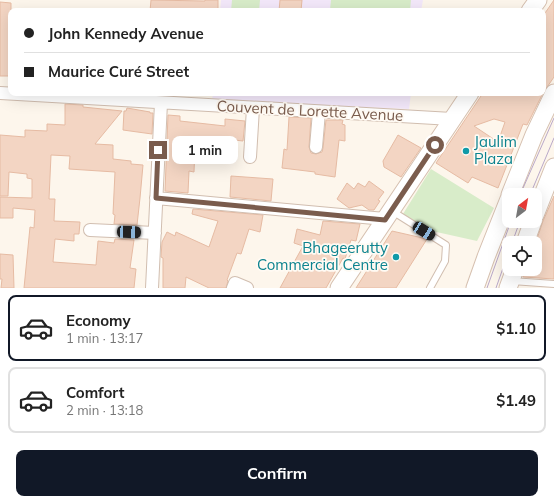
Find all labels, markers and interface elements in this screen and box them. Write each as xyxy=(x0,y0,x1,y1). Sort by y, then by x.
text: John Kennedy Avenue xyxy=(48,24,204,43)
text: Maurice Curé Street xyxy=(48,62,189,81)
street label: Couvent de Lorette Avenue xyxy=(216,96,404,125)
place label: Jaulim Plaza xyxy=(474,132,517,168)
callout: 1 min xyxy=(172,136,238,164)
route start xyxy=(426,136,444,154)
route end xyxy=(149,141,167,159)
text: 1 min xyxy=(188,142,222,158)
marker: Jaulim Plaza xyxy=(461,146,471,156)
north arrow xyxy=(502,188,542,228)
map controls xyxy=(502,188,542,276)
car xyxy=(411,220,437,242)
car xyxy=(117,226,141,238)
button: locate xyxy=(502,236,542,276)
place label: Bhageerutty Commercial Centre xyxy=(257,238,388,274)
marker: Bhageerutty Commercial Centre xyxy=(391,252,401,262)
icon: car xyxy=(18,310,54,346)
text: Economy xyxy=(66,311,131,330)
text: $1.10 xyxy=(496,319,536,338)
text: 1 min · 13:17 xyxy=(66,330,143,346)
icon: car xyxy=(18,382,54,418)
text: Comfort xyxy=(66,383,124,402)
text: $1.49 xyxy=(496,391,536,410)
text: 2 min · 13:18 xyxy=(66,402,143,418)
button: Confirm xyxy=(16,450,538,496)

